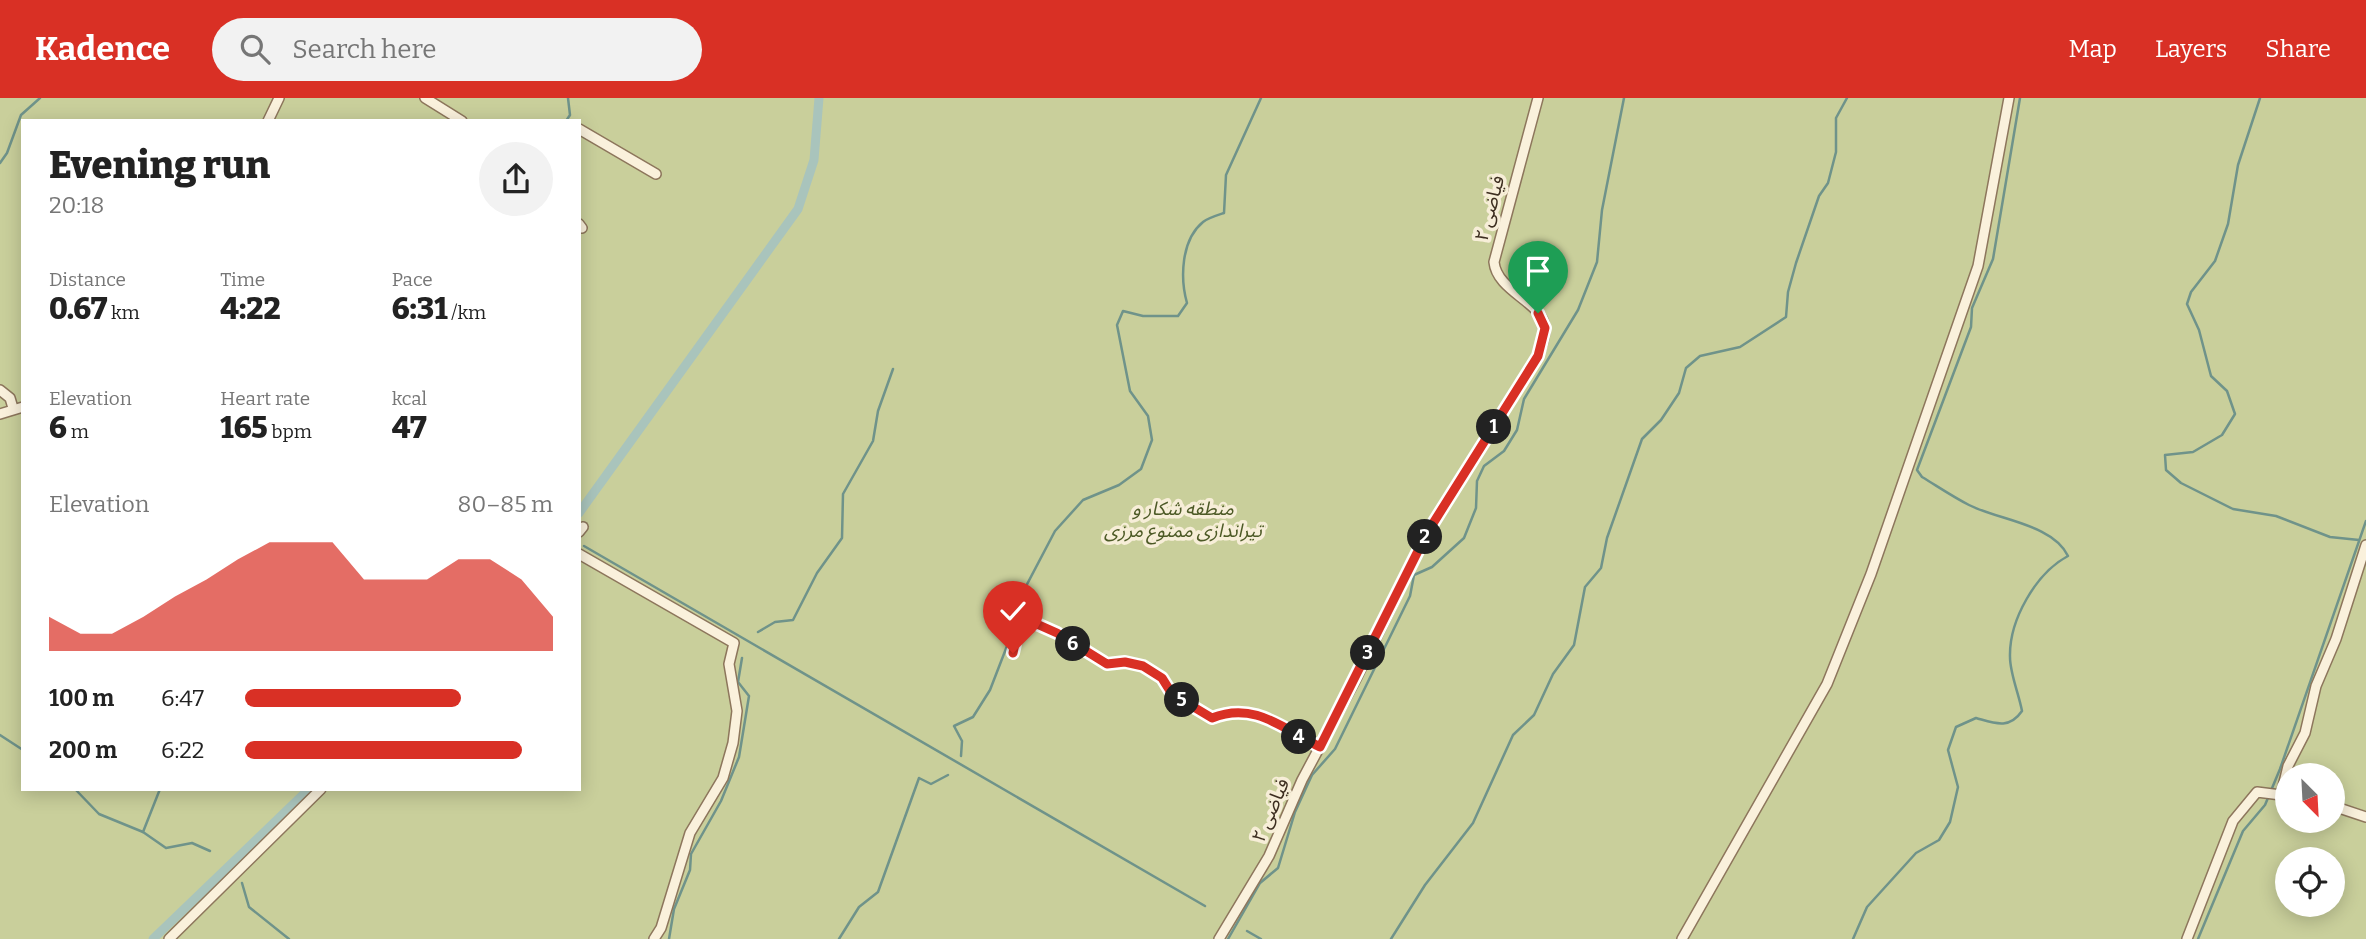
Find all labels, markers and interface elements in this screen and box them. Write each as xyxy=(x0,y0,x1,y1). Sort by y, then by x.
search box xyxy=(212,18,702,81)
text: Kadence xyxy=(35,29,170,69)
icon: search xyxy=(236,30,274,68)
text: Search here xyxy=(292,34,437,65)
text: Map xyxy=(2069,35,2117,63)
text: Layers xyxy=(2155,35,2227,63)
text: Share xyxy=(2265,35,2331,63)
text: Evening run xyxy=(49,142,270,188)
button: share xyxy=(479,142,553,216)
street label: فیاضی ۲ xyxy=(1470,173,1509,243)
text: 20:18 xyxy=(49,191,104,219)
pin xyxy=(1508,241,1568,313)
icon: arrive xyxy=(1519,252,1557,290)
text: Distance xyxy=(49,268,126,291)
text: Time xyxy=(220,268,265,291)
text: Pace xyxy=(392,268,433,291)
text: 0.67 xyxy=(49,291,107,327)
text: 4:22 xyxy=(220,291,281,327)
text: 6:31 xyxy=(392,291,447,327)
text: km xyxy=(107,301,140,324)
text: /km xyxy=(447,301,486,324)
text: Elevation xyxy=(49,387,132,410)
text: Heart rate xyxy=(220,387,310,410)
text: kcal xyxy=(392,387,427,410)
text: 6 xyxy=(49,410,67,446)
text: 165 xyxy=(220,410,268,446)
text: 47 xyxy=(392,410,427,446)
pin: 1 xyxy=(1476,410,1512,444)
text: 1 xyxy=(1489,415,1498,438)
text: m xyxy=(67,420,89,443)
text: bpm xyxy=(268,420,312,443)
text: Elevation xyxy=(49,490,149,518)
text: 80–85 m xyxy=(458,490,553,518)
park label: منطقه شکار و تیراندازی ممنوع مرزی xyxy=(1104,497,1264,545)
pin: 2 xyxy=(1408,520,1442,555)
text: 2 xyxy=(1419,525,1430,548)
pin xyxy=(983,581,1043,653)
icon: check xyxy=(994,592,1032,630)
pin: 6 xyxy=(1056,626,1090,662)
text: 6 xyxy=(1067,632,1078,655)
pin: 3 xyxy=(1350,636,1386,670)
text: 3 xyxy=(1362,641,1373,664)
pin: 5 xyxy=(1164,682,1200,718)
text: 100 m xyxy=(49,684,114,712)
text: 6:47 xyxy=(161,684,204,712)
text: 5 xyxy=(1176,688,1187,711)
pin: 4 xyxy=(1282,720,1316,754)
text: 4 xyxy=(1293,725,1304,748)
text: 200 m xyxy=(49,736,117,764)
text: 6:22 xyxy=(161,736,204,764)
north arrow xyxy=(2275,763,2345,833)
map controls xyxy=(2275,763,2345,917)
street label: فیاضی ۲ xyxy=(1247,775,1294,845)
button: locate xyxy=(2275,847,2345,917)

